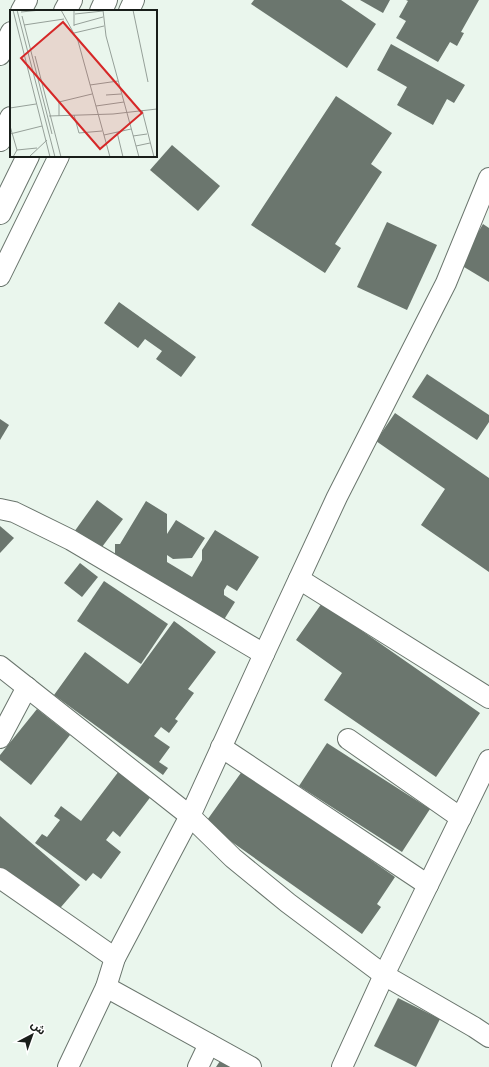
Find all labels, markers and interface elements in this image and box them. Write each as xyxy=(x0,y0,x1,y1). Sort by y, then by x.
inset map xyxy=(10,10,157,157)
north arrow xyxy=(12,1015,52,1055)
text: ش xyxy=(28,1017,49,1038)

